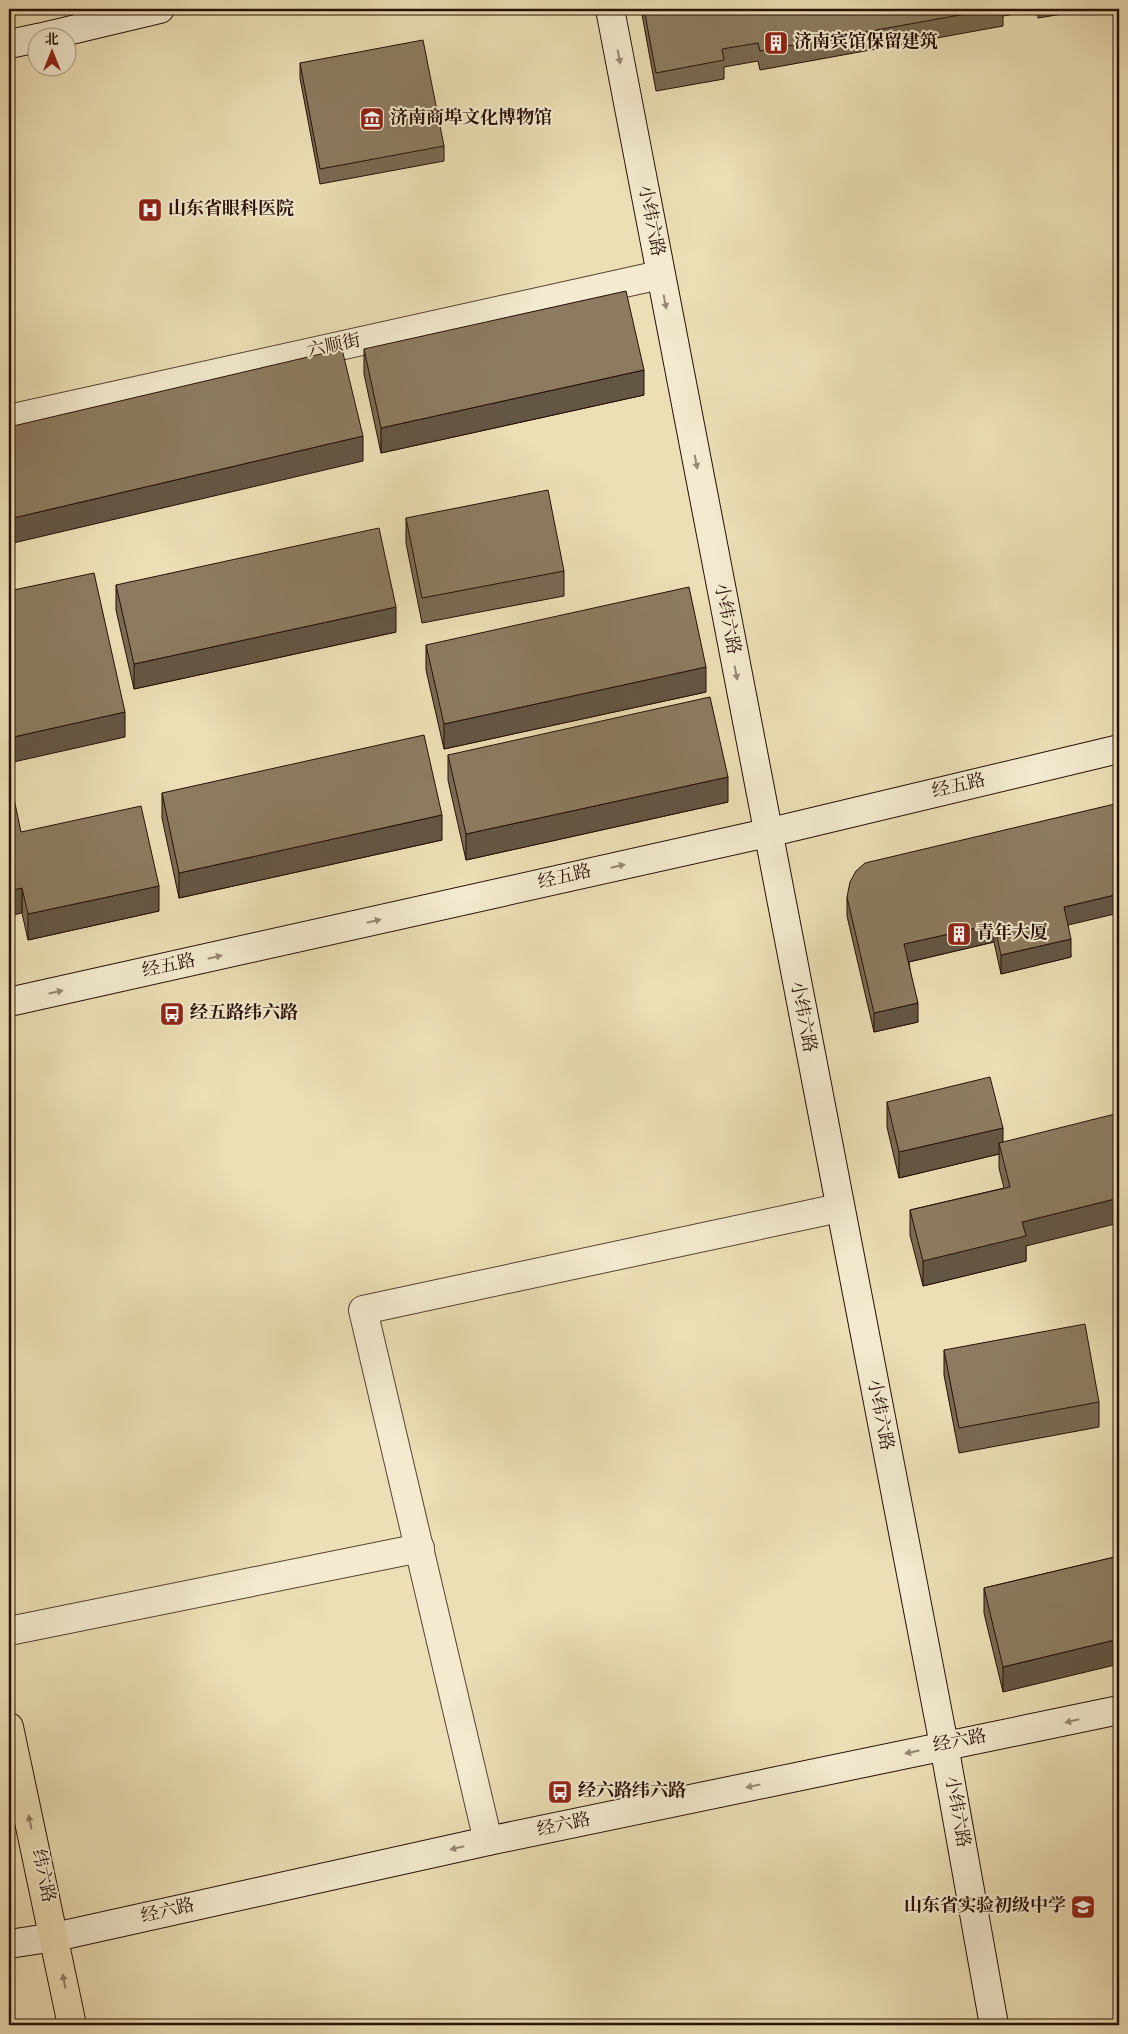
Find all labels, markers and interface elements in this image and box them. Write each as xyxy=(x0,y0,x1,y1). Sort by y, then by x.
north arrow xyxy=(28,28,78,78)
building icon: 济南宾馆保留建筑 xyxy=(763,30,789,56)
place label: 济南宾馆保留建筑 xyxy=(794,30,938,56)
text: 北 xyxy=(45,31,59,51)
one-way arrow xyxy=(616,49,624,65)
museum icon: 济南商埠文化博物馆 xyxy=(359,106,385,132)
place label: 济南商埠文化博物馆 xyxy=(390,106,552,132)
street label: 小纬六路 xyxy=(630,183,670,259)
hospital icon: 山东省眼科医院 xyxy=(137,197,163,223)
place label: 山东省眼科医院 xyxy=(168,197,294,223)
one-way arrow xyxy=(662,295,670,311)
street label: 六顺街 xyxy=(305,329,363,365)
one-way arrow xyxy=(692,454,700,470)
street label: 小纬六路 xyxy=(706,581,746,657)
one-way arrow xyxy=(733,666,741,682)
street label: 经五路 xyxy=(930,768,988,806)
street label: 经五路 xyxy=(536,859,594,897)
one-way arrow xyxy=(610,862,626,870)
one-way arrow xyxy=(366,917,381,925)
building icon: 青年大厦 xyxy=(946,921,972,947)
place label: 青年大厦 xyxy=(976,921,1048,947)
street label: 经五路 xyxy=(140,949,198,985)
one-way arrow xyxy=(208,953,223,961)
street label: 小纬六路 xyxy=(782,979,822,1055)
one-way arrow xyxy=(49,988,64,996)
bus stop icon: 经五路纬六路 xyxy=(159,1001,185,1027)
place label: 经五路纬六路 xyxy=(190,1001,298,1027)
street label: 小纬六路 xyxy=(859,1377,899,1453)
one-way arrow xyxy=(1064,1717,1079,1725)
street label: 经六路 xyxy=(931,1724,989,1760)
one-way arrow xyxy=(905,1748,920,1756)
street label: 小纬六路 xyxy=(937,1774,975,1850)
bus stop icon: 经六路纬六路 xyxy=(547,1779,573,1805)
place label: 经六路纬六路 xyxy=(578,1779,686,1805)
one-way arrow xyxy=(746,1782,761,1790)
street label: 经六路 xyxy=(535,1808,593,1844)
one-way arrow xyxy=(25,1813,33,1829)
one-way arrow xyxy=(450,1844,465,1852)
street label: 纬六路 xyxy=(24,1847,60,1905)
street label: 经六路 xyxy=(139,1893,197,1931)
place label: 山东省实验初级中学 xyxy=(904,1894,1066,1920)
school or university icon: 山东省实验初级中学 xyxy=(1070,1894,1096,1920)
one-way arrow xyxy=(60,1974,68,1989)

